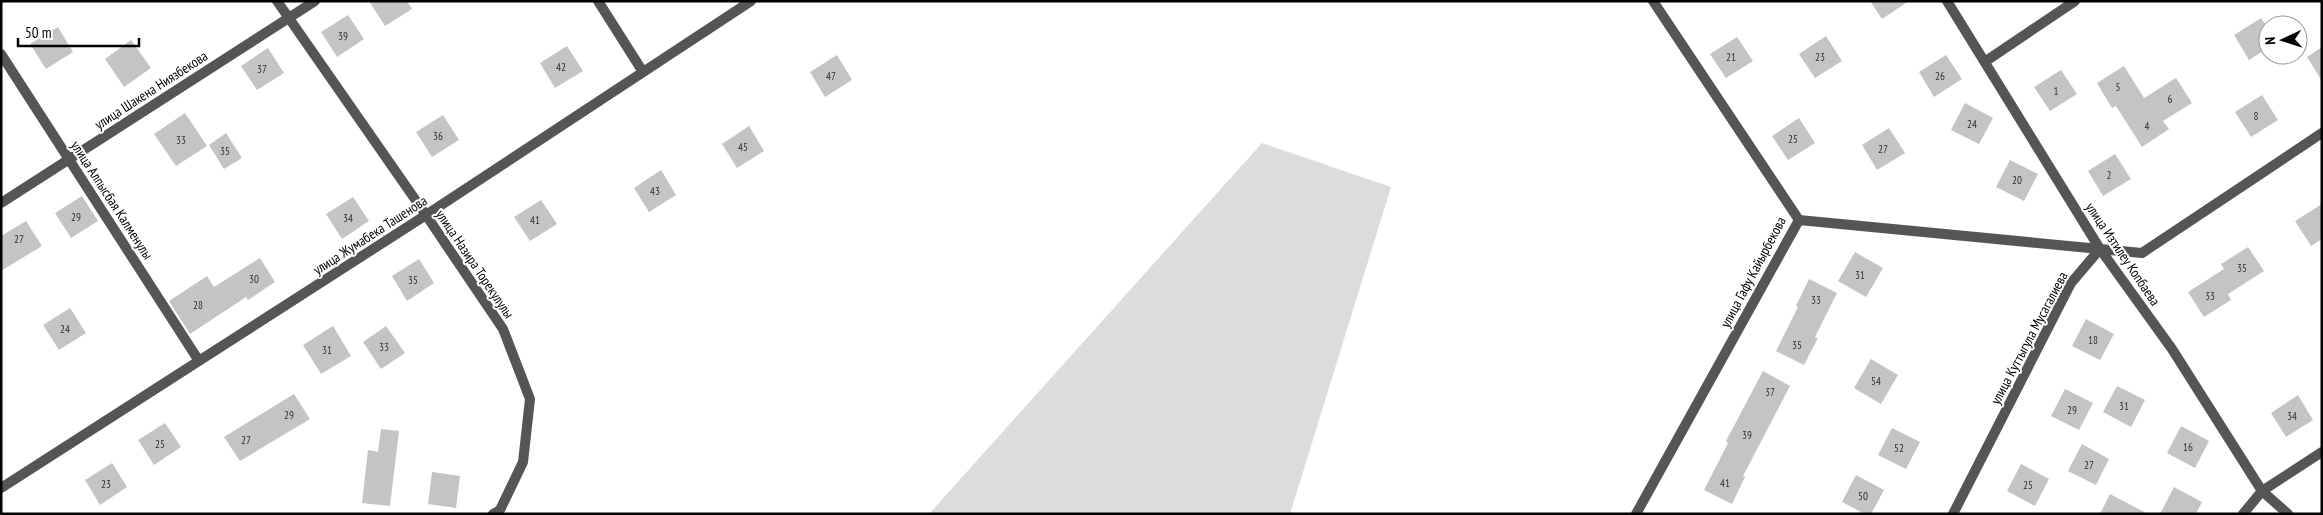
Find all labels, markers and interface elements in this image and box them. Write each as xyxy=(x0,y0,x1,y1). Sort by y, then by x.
scale bar xyxy=(18,15,139,47)
north arrow xyxy=(2258,15,2308,65)
text: 50 m xyxy=(25,23,51,42)
house number: 39 xyxy=(338,29,348,43)
text: N xyxy=(2261,37,2279,45)
street label: улица Шакена Ниязбекова xyxy=(91,47,211,133)
house number: 21 xyxy=(1726,50,1736,64)
house number: 23 xyxy=(1815,50,1825,64)
house number: 42 xyxy=(556,60,566,74)
house number: 37 xyxy=(257,62,267,76)
house number: 47 xyxy=(826,69,836,83)
house number: 26 xyxy=(1935,69,1945,83)
house number: 5 xyxy=(2116,80,2121,94)
house number: 1 xyxy=(2054,84,2059,98)
house number: 6 xyxy=(2168,92,2173,106)
house number: 8 xyxy=(2254,109,2259,123)
house number: 24 xyxy=(1967,117,1977,131)
house number: 4 xyxy=(2145,119,2150,133)
house number: 36 xyxy=(433,129,443,143)
house number: 25 xyxy=(1788,132,1798,146)
house number: 33 xyxy=(176,133,186,147)
street label: улица Алпысбая Калменулы xyxy=(67,137,157,263)
house number: 45 xyxy=(738,140,748,154)
house number: 27 xyxy=(1878,142,1888,156)
house number: 35 xyxy=(220,144,230,158)
house number: 2 xyxy=(2107,168,2112,182)
house number: 20 xyxy=(2012,173,2022,187)
house number: 43 xyxy=(650,184,660,198)
street label: улица Жумабека Ташенова xyxy=(310,191,430,279)
street label: улица Изтилеу Копбаева xyxy=(2082,199,2164,309)
street label: улица Назира Торекулулы xyxy=(432,206,518,322)
house number: 29 xyxy=(71,210,81,224)
house number: 34 xyxy=(343,211,353,225)
house number: 41 xyxy=(530,213,540,227)
street label: улица Гафу Кайырбекова xyxy=(1716,213,1790,331)
house number: 27 xyxy=(14,232,24,246)
house number: 35 xyxy=(2237,261,2247,275)
house number: 31 xyxy=(1855,268,1865,282)
street label: улица Куттыгула Мусагалиева xyxy=(1986,269,2072,407)
house number: 30 xyxy=(249,272,259,286)
house number: 35 xyxy=(408,273,418,287)
house number: 33 xyxy=(2205,289,2215,303)
house number: 33 xyxy=(1811,293,1821,307)
house number: 28 xyxy=(193,298,203,312)
house number: 24 xyxy=(60,322,70,336)
house number: 18 xyxy=(2088,333,2098,347)
house number: 35 xyxy=(1792,338,1802,352)
house number: 33 xyxy=(379,340,389,354)
house number: 31 xyxy=(322,343,332,357)
house number: 54 xyxy=(1871,374,1881,388)
house number: 37 xyxy=(1765,385,1775,399)
house number: 31 xyxy=(2119,399,2129,413)
house number: 29 xyxy=(2067,403,2077,417)
house number: 29 xyxy=(284,408,294,422)
house number: 34 xyxy=(2287,409,2297,423)
house number: 39 xyxy=(1742,428,1752,442)
house number: 27 xyxy=(241,433,251,447)
house number: 25 xyxy=(155,437,165,451)
house number: 16 xyxy=(2183,440,2193,454)
house number: 52 xyxy=(1894,441,1904,455)
house number: 27 xyxy=(2084,458,2094,472)
house number: 41 xyxy=(1720,476,1730,490)
house number: 23 xyxy=(101,477,111,491)
house number: 25 xyxy=(2023,478,2033,492)
house number: 50 xyxy=(1858,489,1868,503)

